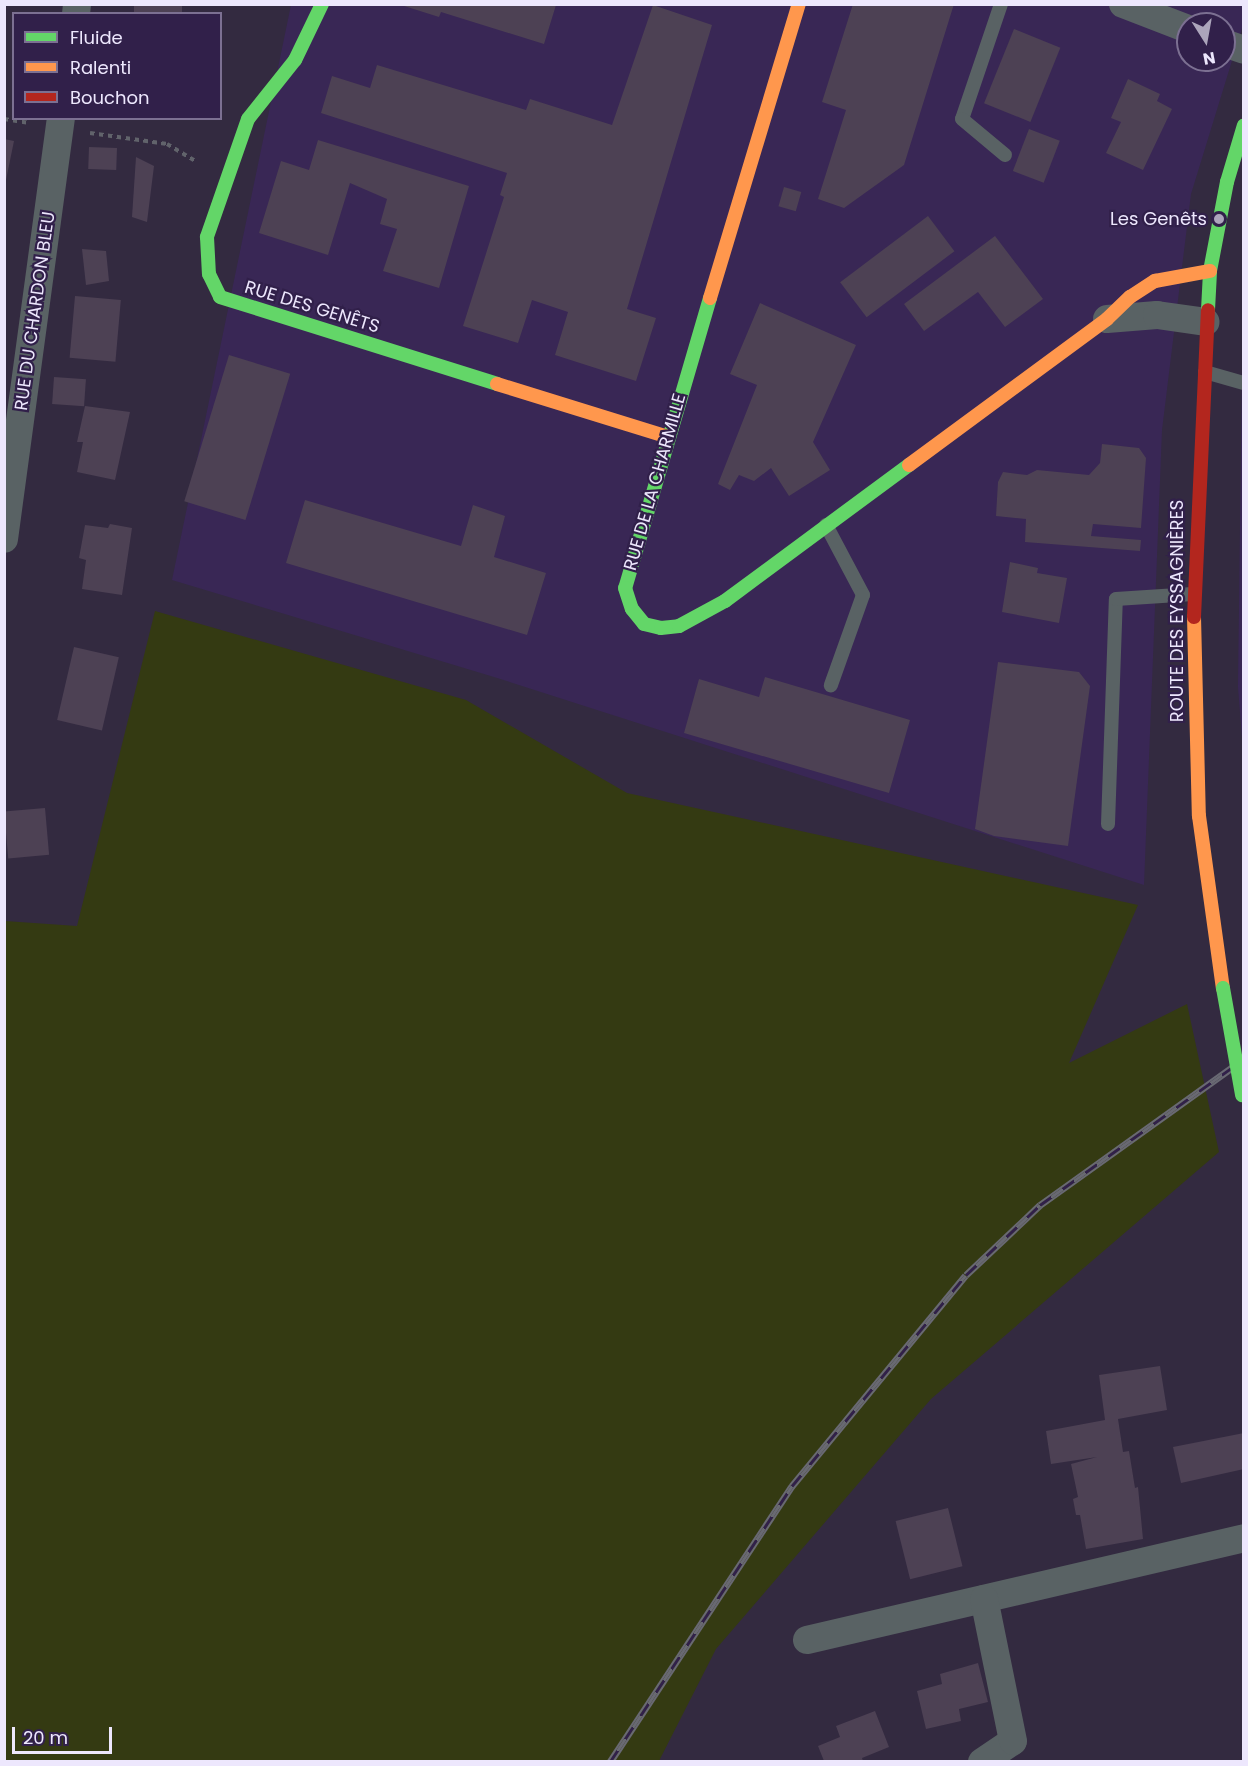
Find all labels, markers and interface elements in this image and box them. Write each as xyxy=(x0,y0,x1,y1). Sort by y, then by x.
legend xyxy=(12,12,222,120)
north arrow xyxy=(1176,12,1236,72)
text: Fluide xyxy=(70,25,123,50)
text: N xyxy=(1201,46,1217,71)
text: Ralenti xyxy=(70,55,131,80)
text: Bouchon xyxy=(70,85,150,110)
place label: Les Genêts xyxy=(1110,208,1207,230)
street label: RUE DU CHARDON BLEU xyxy=(10,210,60,412)
marker: Les Genêts xyxy=(1212,212,1226,226)
street label: RUE DES GENÊTS xyxy=(242,276,382,338)
street label: RUE DE LA CHARMILLE xyxy=(619,391,691,573)
street label: ROUTE DES EYSSAGNIÈRES xyxy=(1166,500,1188,722)
scale bar xyxy=(15,1715,116,1753)
text: 20 m xyxy=(23,1725,68,1750)

